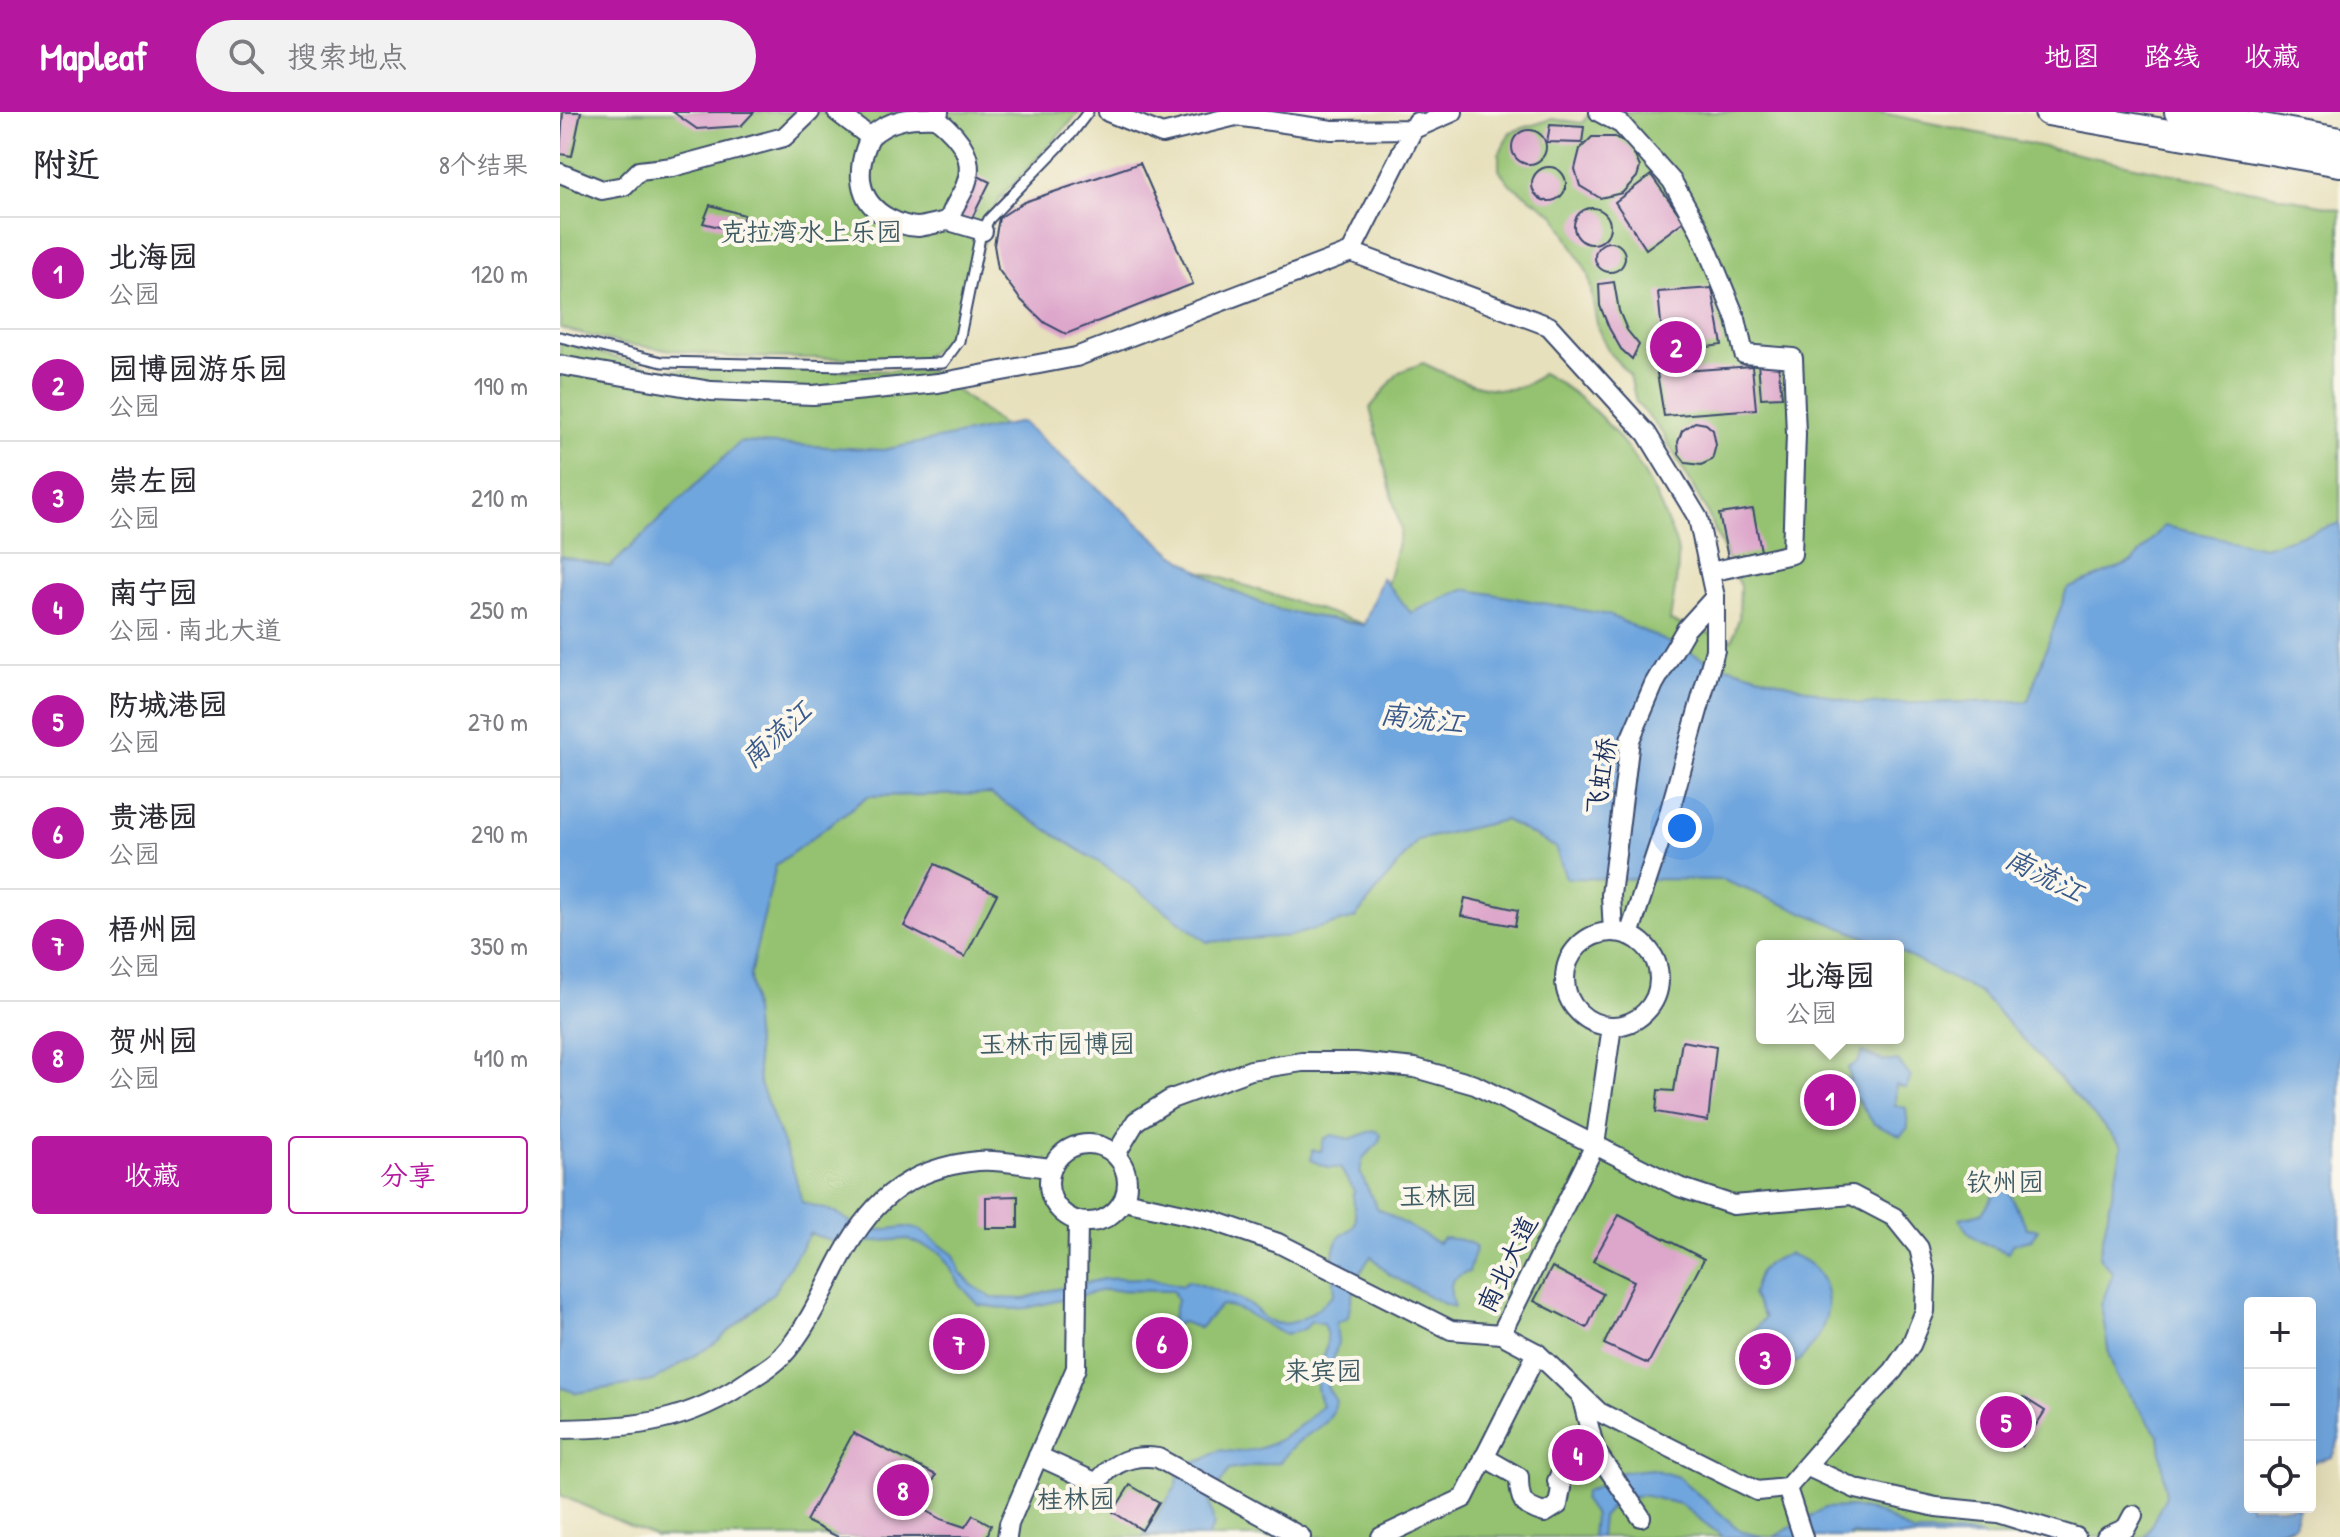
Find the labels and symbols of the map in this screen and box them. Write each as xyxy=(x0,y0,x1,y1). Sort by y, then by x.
park label: 克拉湾水上乐园 xyxy=(720,214,902,249)
pin: 2 xyxy=(1650,317,1702,377)
water label: 南流江 xyxy=(732,690,821,776)
water label: 南流江 xyxy=(1378,694,1468,742)
street label: 飞虹桥 xyxy=(1577,735,1624,817)
your location xyxy=(1662,808,1702,848)
water label: 南流江 xyxy=(1999,839,2093,912)
park label: 玉林市园博园 xyxy=(979,1026,1135,1061)
pin: 1 xyxy=(1804,1070,1856,1130)
park label: 钦州园 xyxy=(1966,1164,2044,1199)
park label: 玉林园 xyxy=(1399,1178,1477,1213)
street label: 南北大道 xyxy=(1468,1209,1545,1318)
pin: 6 xyxy=(1136,1313,1188,1373)
pin: 7 xyxy=(933,1314,985,1374)
pin: 3 xyxy=(1739,1329,1791,1389)
park label: 来宾园 xyxy=(1284,1353,1362,1388)
pin: 5 xyxy=(1980,1392,2032,1452)
pin: 4 xyxy=(1552,1425,1604,1485)
pin: 8 xyxy=(877,1460,929,1520)
park label: 桂林园 xyxy=(1037,1481,1115,1516)

